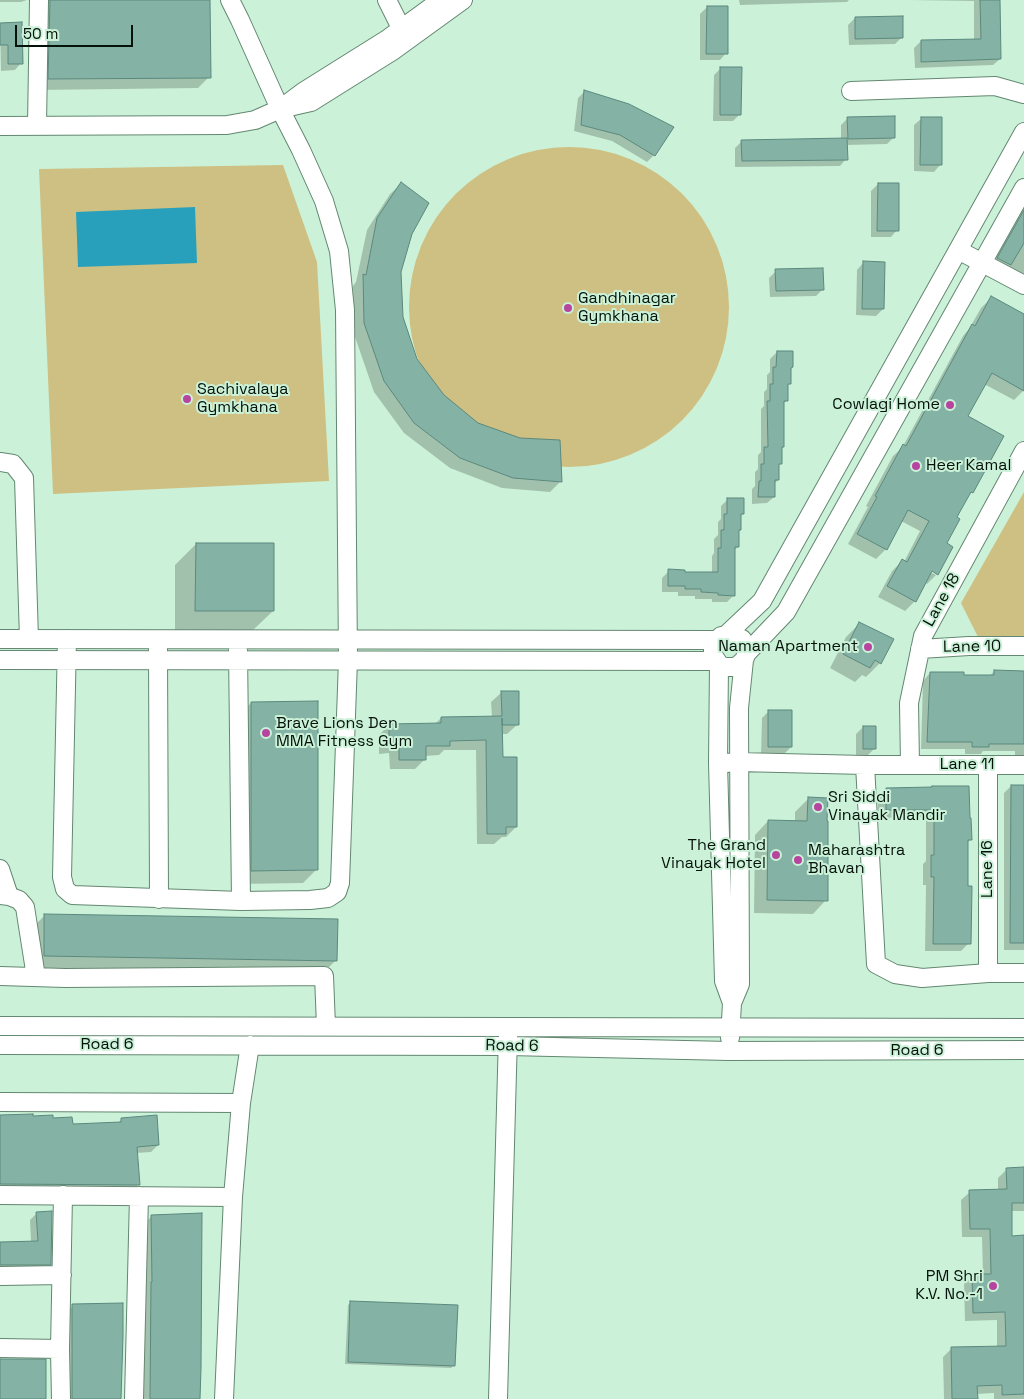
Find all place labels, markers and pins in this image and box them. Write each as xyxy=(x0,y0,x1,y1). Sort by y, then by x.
place label: Gandhinagar Gymkhana xyxy=(578,289,676,327)
marker: Gandhinagar Gymkhana xyxy=(562,302,574,314)
place label: Sachivalaya Gymkhana xyxy=(197,380,289,418)
marker: Sachivalaya Gymkhana xyxy=(181,393,193,405)
place label: Cowlagi Home xyxy=(832,395,940,415)
marker: Cowlagi Home xyxy=(944,399,956,411)
place label: Heer Kamal xyxy=(926,456,1011,476)
marker: Heer Kamal xyxy=(910,460,922,472)
place label: Naman Apartment xyxy=(718,637,858,657)
marker: Naman Apartment xyxy=(862,641,874,653)
place label: Brave Lions Den MMA Fitness Gym xyxy=(276,714,412,752)
marker: Brave Lions Den MMA Fitness Gym xyxy=(260,727,272,739)
place label: Sri Siddi Vinayak Mandir xyxy=(828,788,945,826)
marker: Sri Siddi Vinayak Mandir xyxy=(812,801,824,813)
place label: The Grand Vinayak Hotel xyxy=(661,836,766,874)
place label: Maharashtra Bhavan xyxy=(808,841,905,879)
marker: The Grand Vinayak Hotel xyxy=(770,849,782,861)
marker: Maharashtra Bhavan xyxy=(792,854,804,866)
place label: PM Shri K.V. No.-1 xyxy=(915,1267,983,1305)
marker: PM Shri K.V. No.-1 xyxy=(987,1280,999,1292)

